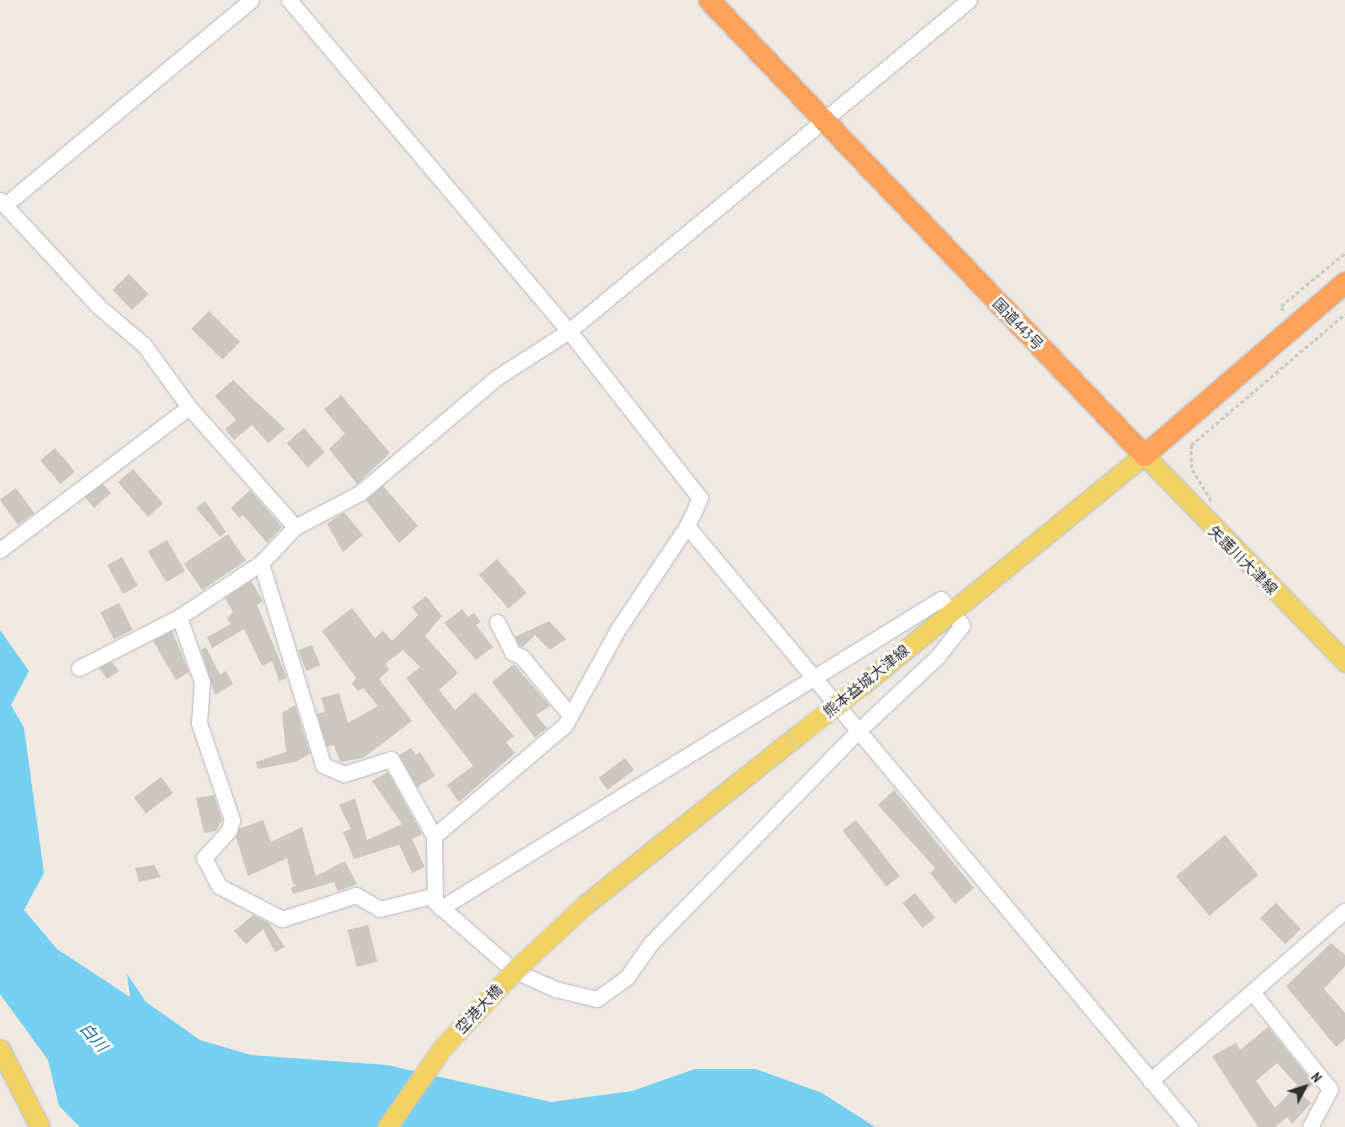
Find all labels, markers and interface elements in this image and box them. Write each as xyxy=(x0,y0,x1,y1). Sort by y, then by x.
street label: 国道443号 xyxy=(989,294,1047,354)
street label: 矢護川大津線 xyxy=(1205,522,1281,598)
street label: 熊本益城大津線 xyxy=(820,641,912,721)
street label: 空港大橋 xyxy=(452,981,506,1037)
water label: 白川 xyxy=(76,1019,112,1055)
north arrow xyxy=(1280,1062,1330,1112)
text: N xyxy=(1307,1069,1326,1086)

